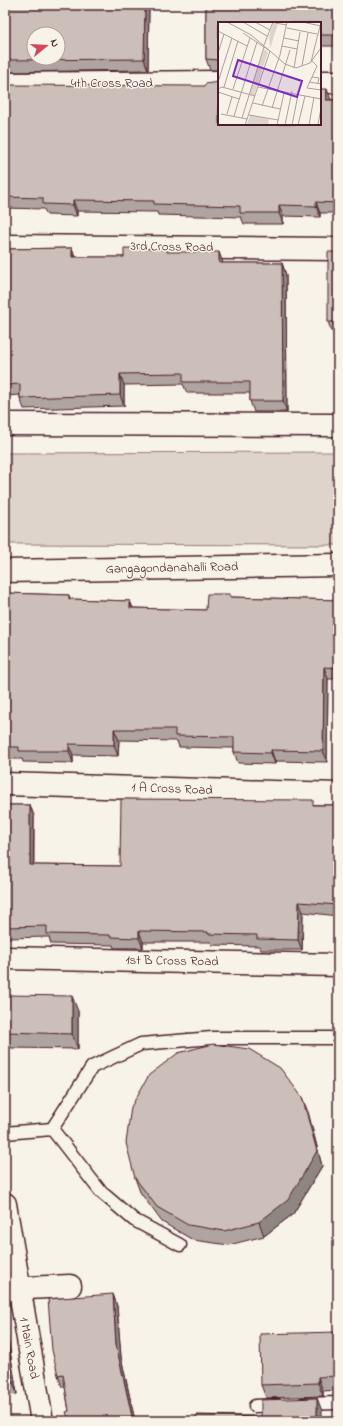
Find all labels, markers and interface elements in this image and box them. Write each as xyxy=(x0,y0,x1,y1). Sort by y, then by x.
inset map xyxy=(218,22,321,125)
north arrow xyxy=(26,26,66,66)
text: N xyxy=(46,37,63,49)
street label: 4th Cross Road xyxy=(71,74,154,93)
street label: 3rd Cross Road xyxy=(131,237,214,257)
street label: Gangagondanahalli Road xyxy=(106,557,239,580)
street label: 1 A Cross Road xyxy=(131,778,214,800)
street label: 1st B Cross Road xyxy=(125,951,219,971)
street label: 1 Main Road xyxy=(14,1316,44,1381)

